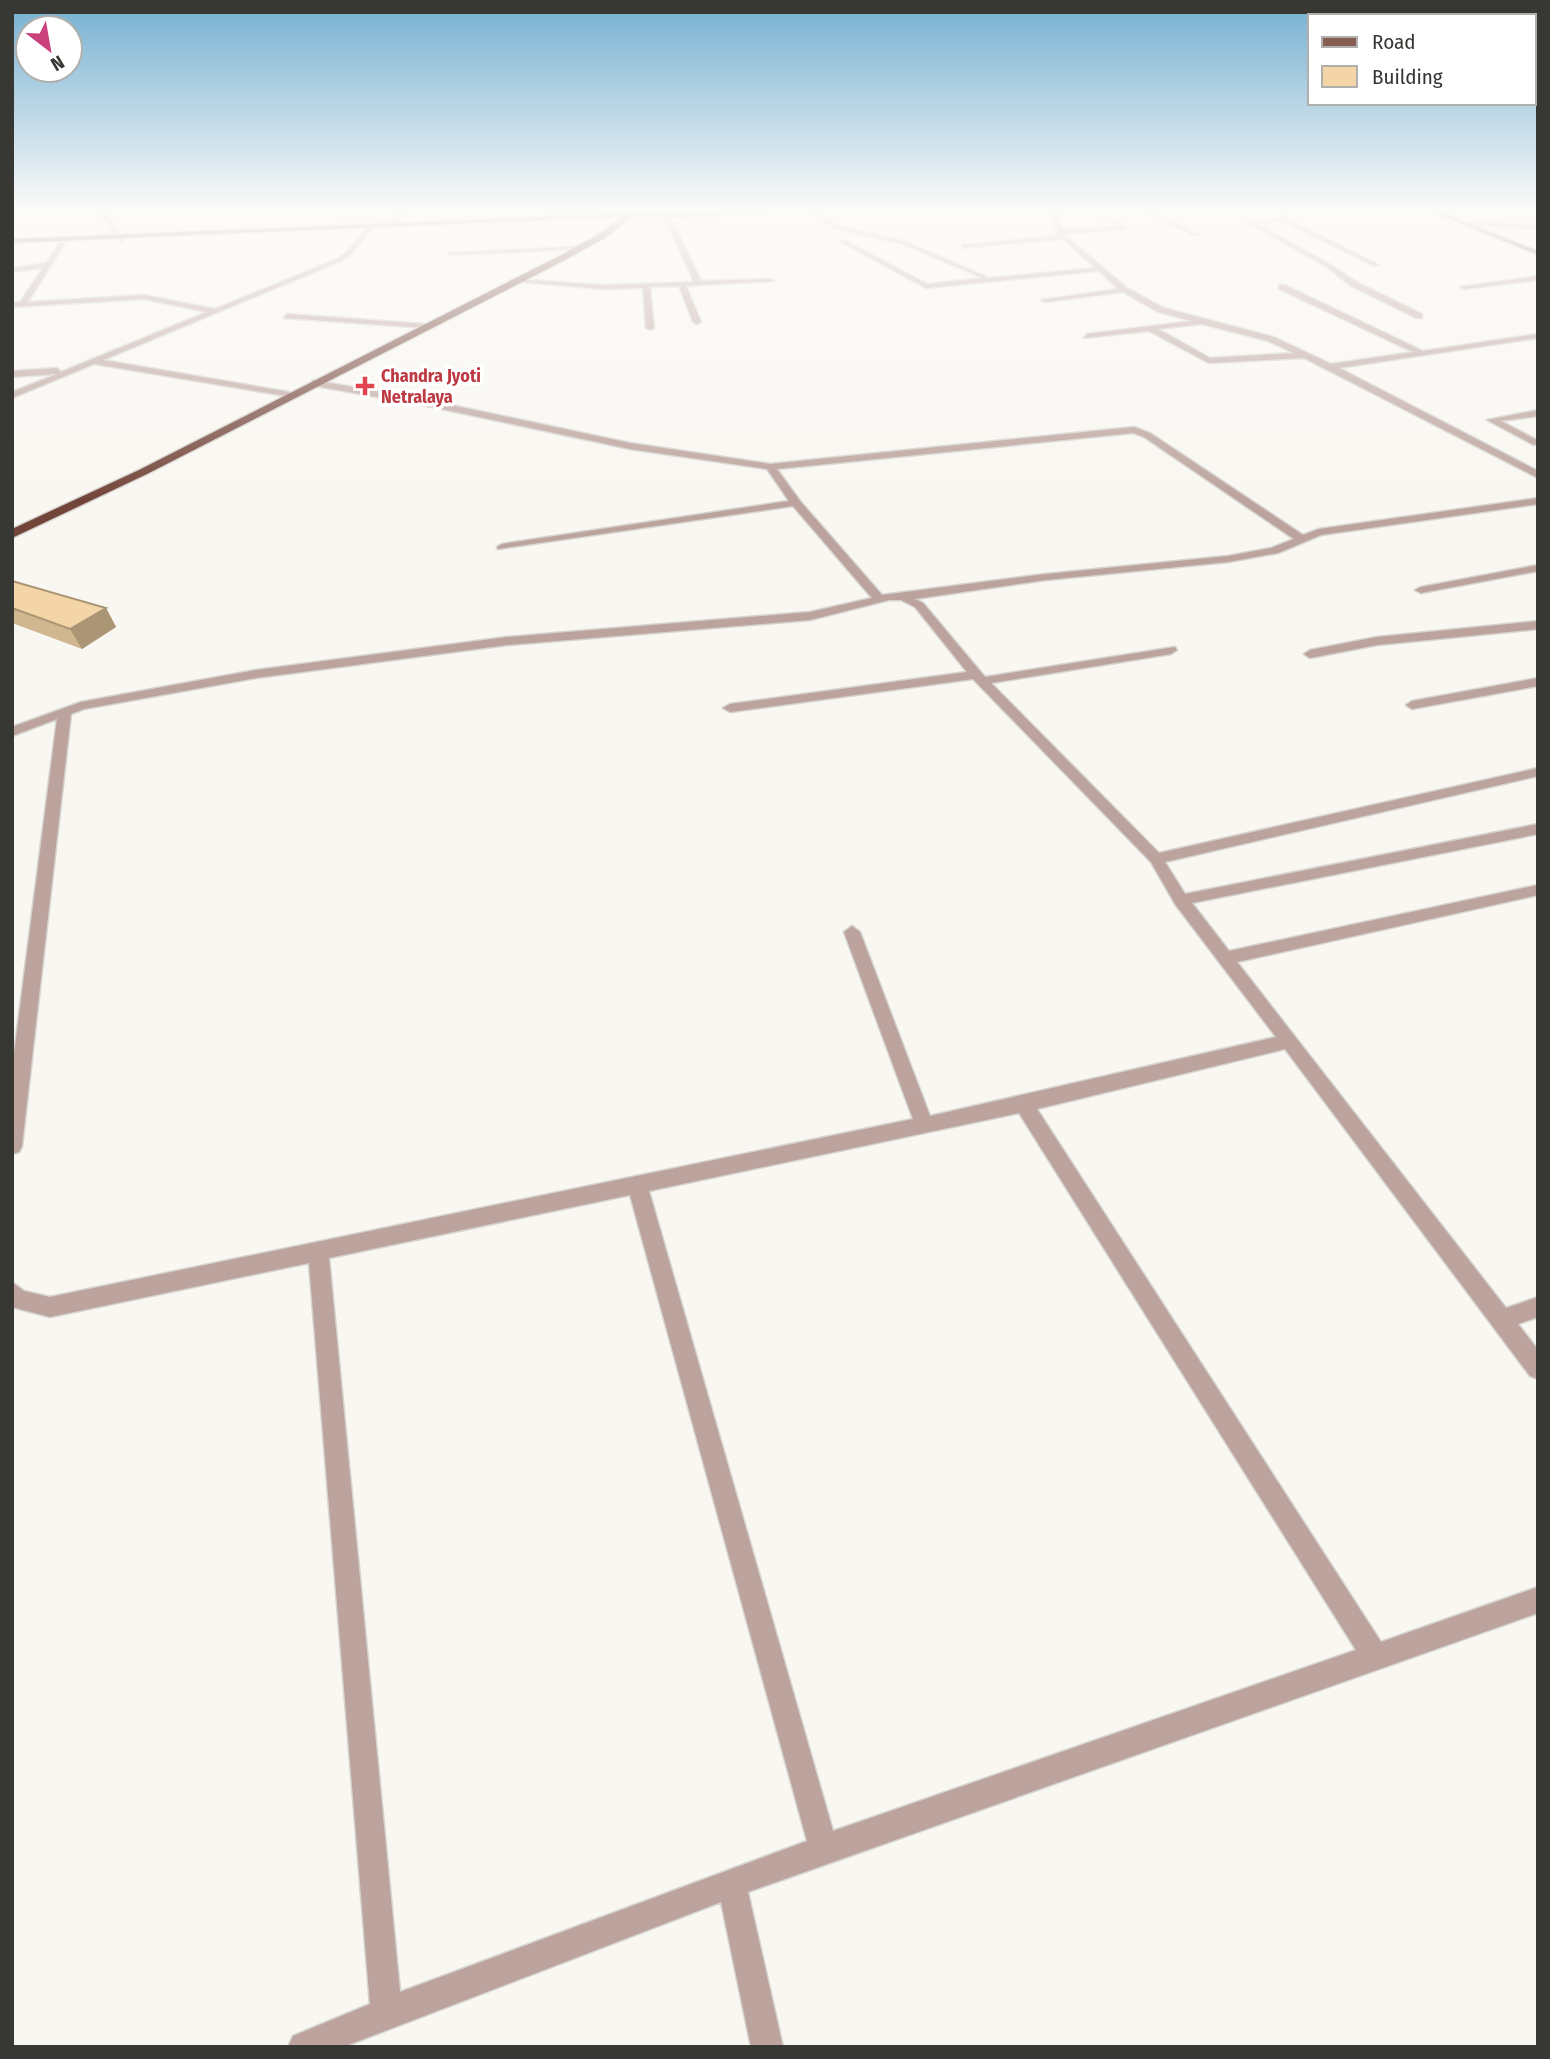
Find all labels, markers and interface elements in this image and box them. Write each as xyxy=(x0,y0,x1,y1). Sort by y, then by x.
north arrow xyxy=(14,14,84,84)
legend xyxy=(1308,14,1536,105)
text: Road xyxy=(1372,29,1416,55)
text: N xyxy=(47,50,68,76)
text: Building xyxy=(1372,64,1443,90)
place label: Chandra Jyoti Netralaya xyxy=(381,365,481,408)
marker: Chandra Jyoti Netralaya xyxy=(355,376,375,396)

